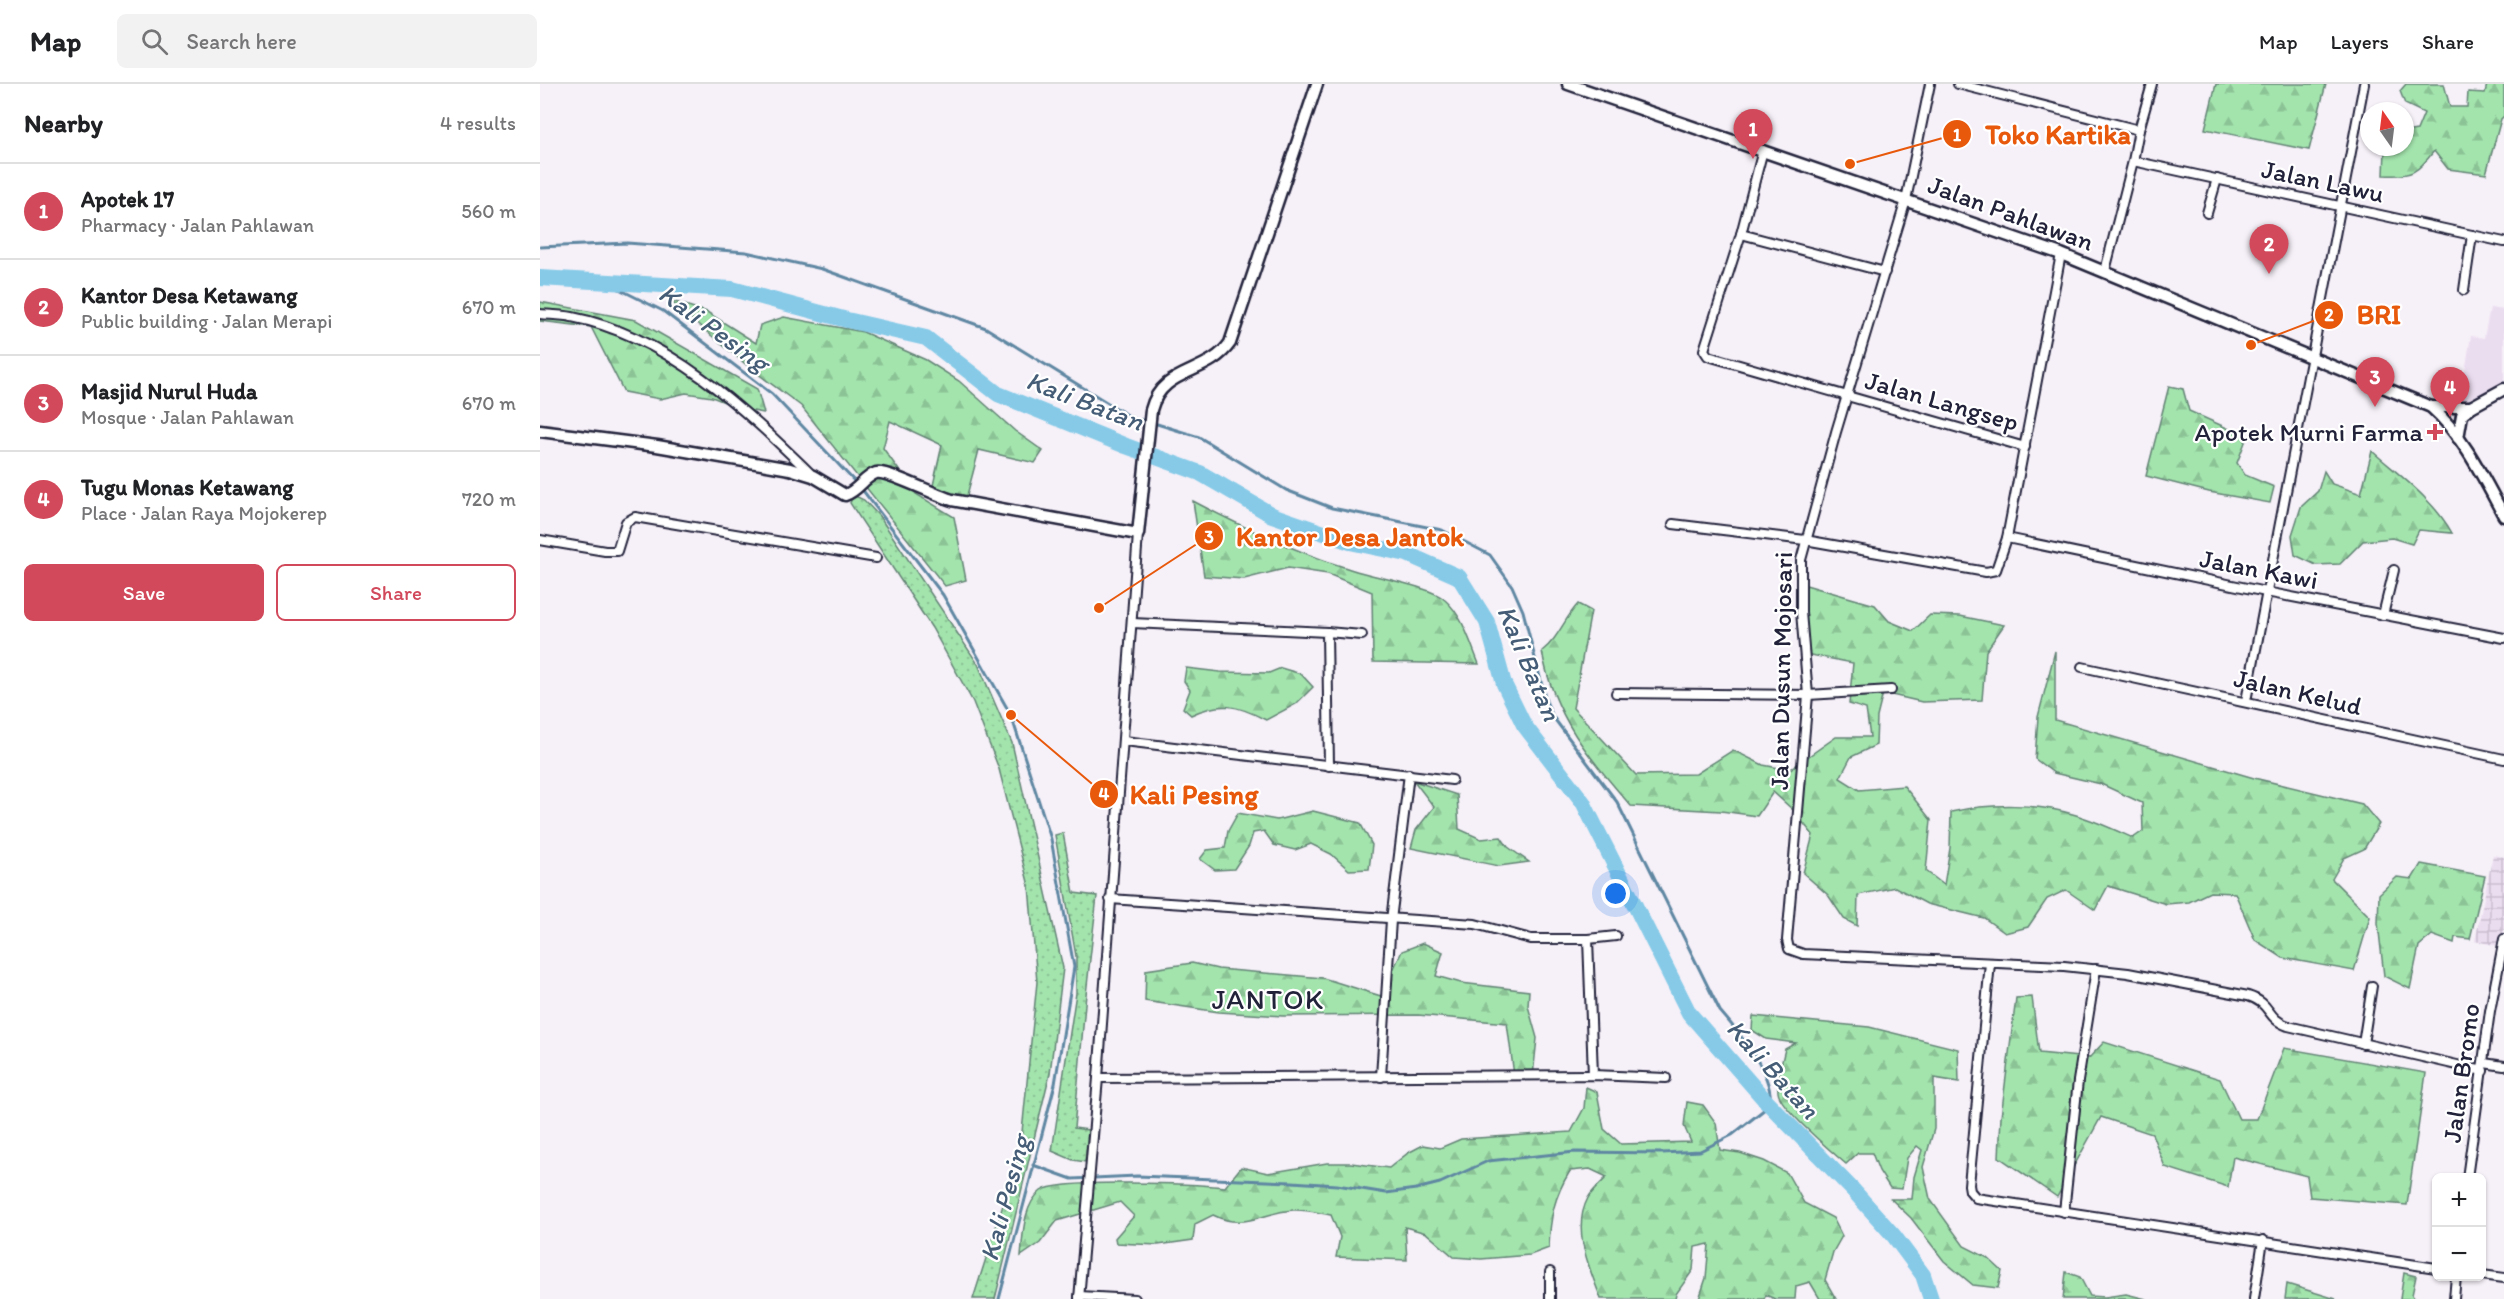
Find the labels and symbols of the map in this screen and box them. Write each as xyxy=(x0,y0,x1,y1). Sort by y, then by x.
north arrow xyxy=(2360,102,2414,156)
pin: 1 xyxy=(1734,110,1772,159)
callout: Toko Kartika xyxy=(1942,112,2143,157)
text: Toko Kartika xyxy=(1984,118,2131,151)
text: 1 xyxy=(1953,124,1962,146)
street label: Jalan Lawu xyxy=(2259,152,2387,210)
street label: Jalan Pahlawan xyxy=(1924,168,2098,258)
pin: 2 xyxy=(2250,224,2288,274)
water label: Kali Pesing xyxy=(653,276,779,381)
callout: BRI xyxy=(2314,293,2413,338)
text: BRI xyxy=(2357,298,2401,331)
text: 2 xyxy=(2324,304,2334,326)
pin: 3 xyxy=(2356,358,2394,407)
water label: Kali Batan xyxy=(1022,363,1149,438)
street label: Jalan Langsep xyxy=(1862,364,2022,438)
pin: 4 xyxy=(2430,368,2470,417)
place label: Apotek Murni Farma xyxy=(2194,416,2424,448)
marker: Apotek Murni Farma xyxy=(2428,425,2442,439)
callout: Kantor Desa Jantok xyxy=(1194,514,1477,559)
text: Kantor Desa Jantok xyxy=(1236,520,1465,553)
text: 3 xyxy=(1204,526,1214,548)
street label: Jalan Kawi xyxy=(2197,542,2321,596)
street label: Jalan Dusun Mojosari xyxy=(1763,552,1799,790)
water label: Kali Batan xyxy=(1490,600,1569,726)
street label: Jalan Kelud xyxy=(2231,662,2366,722)
callout: Kali Pesing xyxy=(1089,772,1269,817)
text: Kali Pesing xyxy=(1130,778,1259,811)
text: 4 xyxy=(1099,783,1110,805)
your location xyxy=(1601,879,1630,908)
district label: JANTOK xyxy=(1212,982,1324,1016)
street label: Jalan Bromo xyxy=(2435,1001,2487,1145)
water label: Kali Batan xyxy=(1720,1012,1827,1126)
water label: Kali Pesing xyxy=(972,1129,1038,1264)

